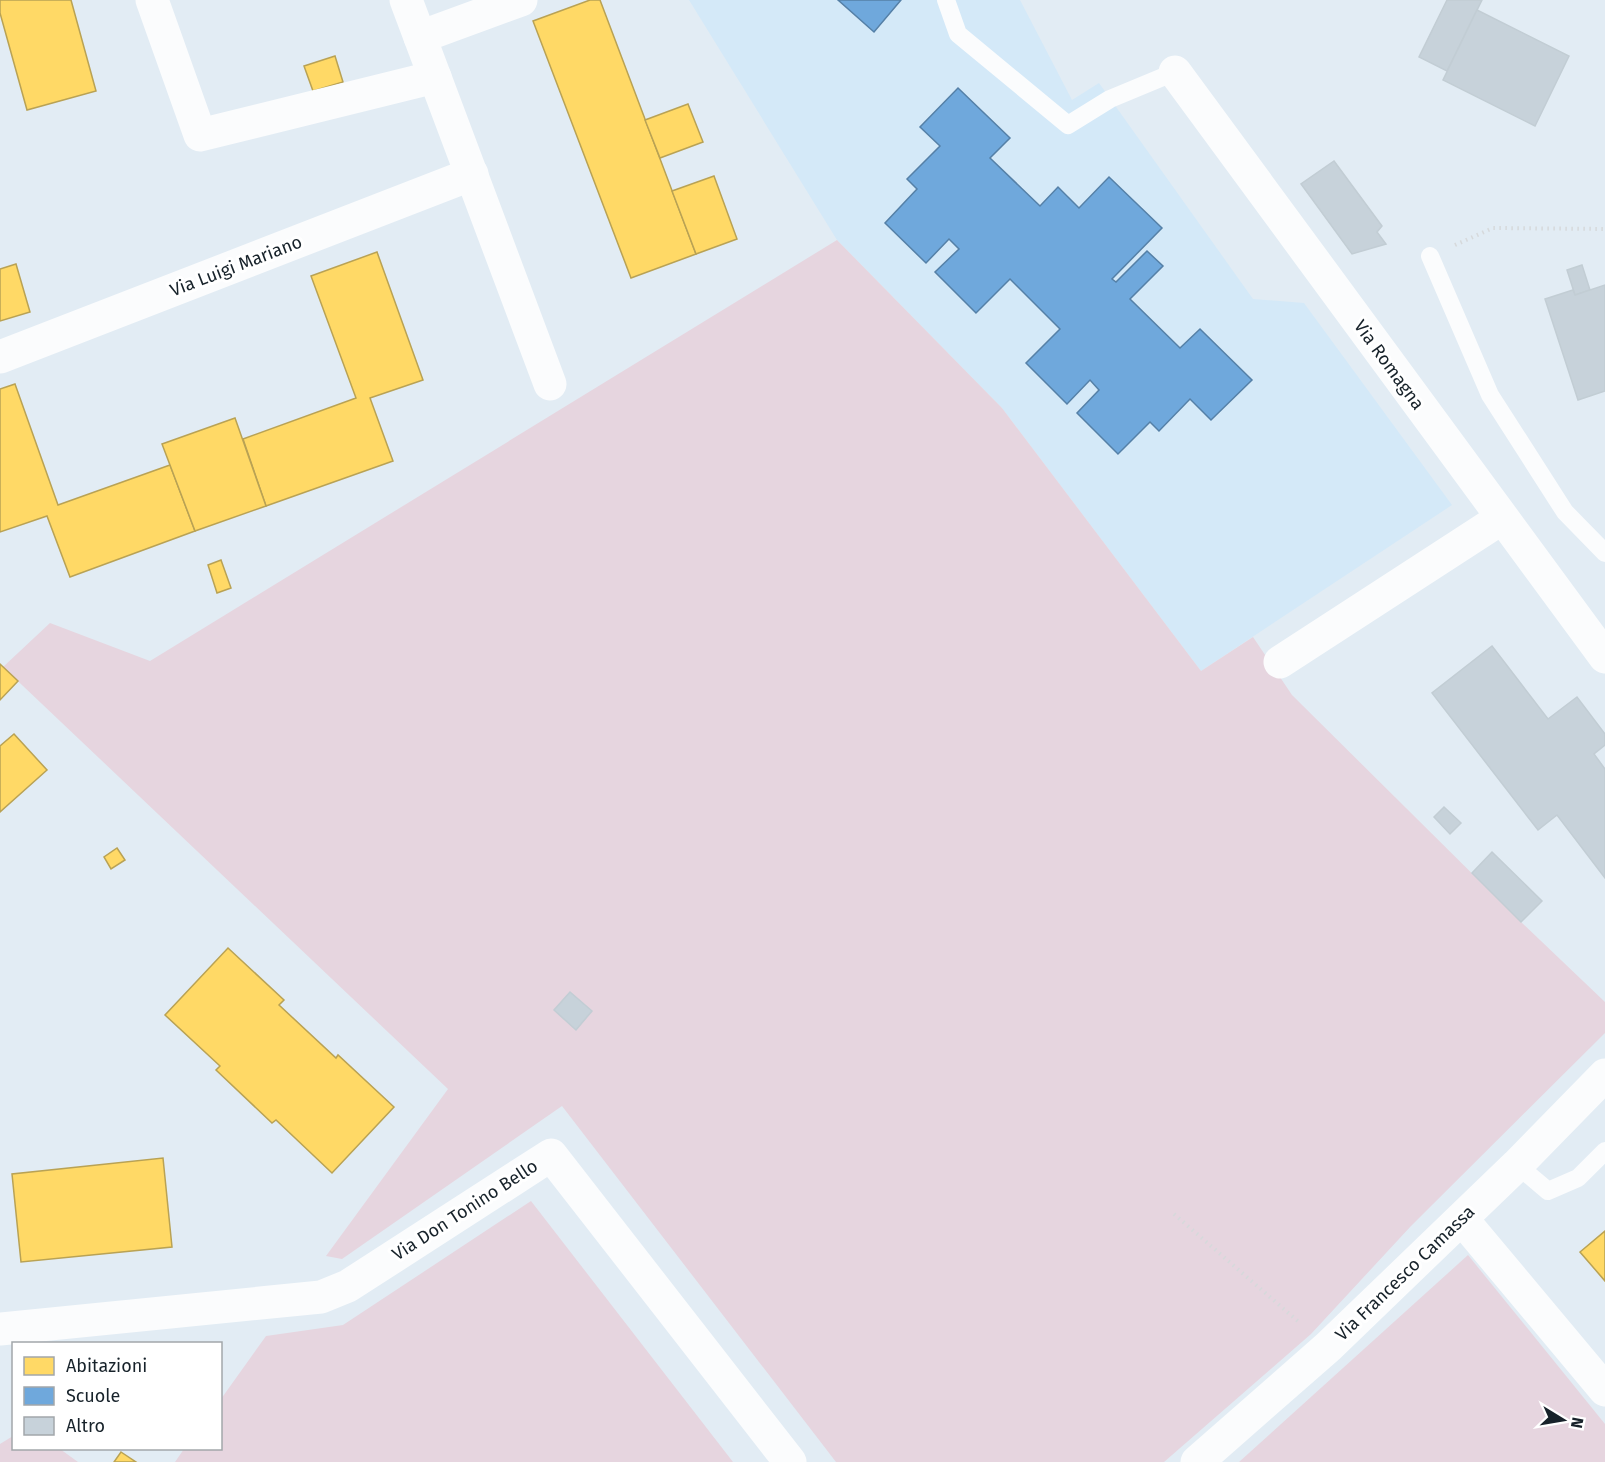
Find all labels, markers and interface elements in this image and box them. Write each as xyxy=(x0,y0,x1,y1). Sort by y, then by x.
street label: Via Luigi Mariano xyxy=(167,231,305,301)
street label: Via Romagna xyxy=(1349,316,1429,414)
street label: Via Don Tonino Bello xyxy=(388,1155,542,1265)
street label: Via Francesco Camassa xyxy=(1331,1201,1479,1345)
legend xyxy=(12,1342,222,1450)
text: Abitazioni xyxy=(66,1355,147,1377)
text: Scuole xyxy=(66,1385,120,1407)
north arrow xyxy=(1533,1390,1593,1450)
text: Altro xyxy=(66,1415,105,1437)
text: N xyxy=(1567,1416,1588,1430)

